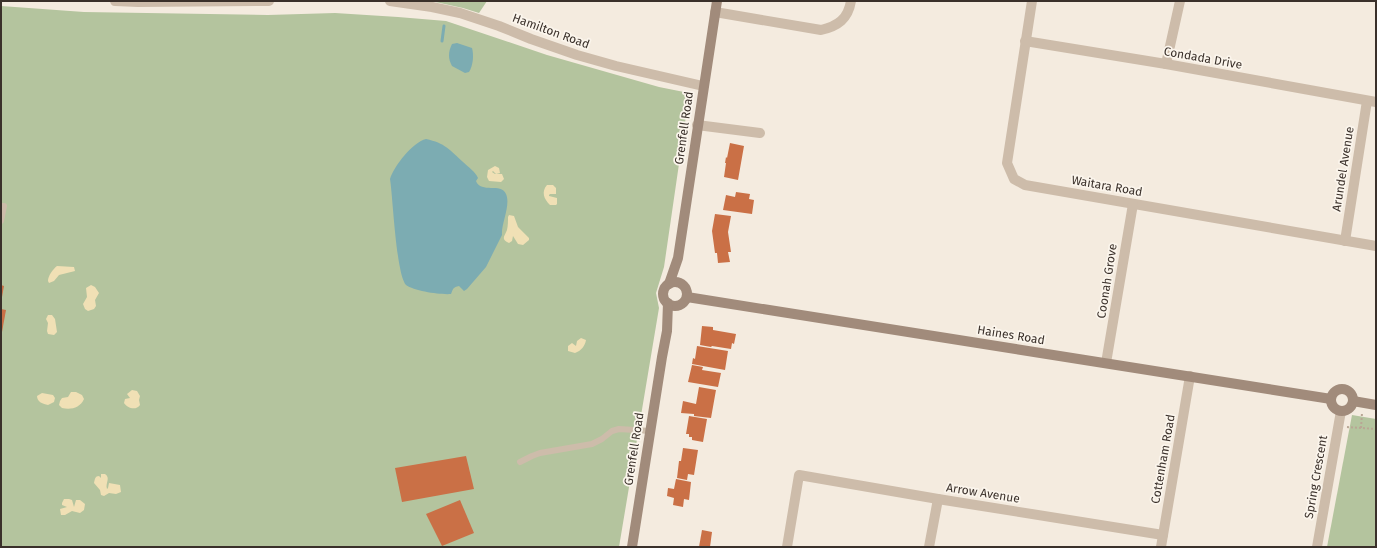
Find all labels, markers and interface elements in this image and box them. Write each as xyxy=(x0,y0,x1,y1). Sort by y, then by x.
street label: Hamilton Road xyxy=(511,11,591,51)
street label: Condada Drive xyxy=(1163,44,1243,72)
street label: Grenfell Road xyxy=(672,91,696,165)
street label: Arundel Avenue xyxy=(1329,126,1357,212)
street label: Waitara Road xyxy=(1070,173,1144,199)
street label: Coonah Grove xyxy=(1094,243,1120,319)
street label: Haines Road xyxy=(976,323,1046,347)
street label: Grenfell Road xyxy=(621,411,647,487)
street label: Cottenham Road xyxy=(1148,413,1178,505)
street label: Spring Crescent xyxy=(1302,434,1330,520)
street label: Arrow Avenue xyxy=(945,480,1021,506)

